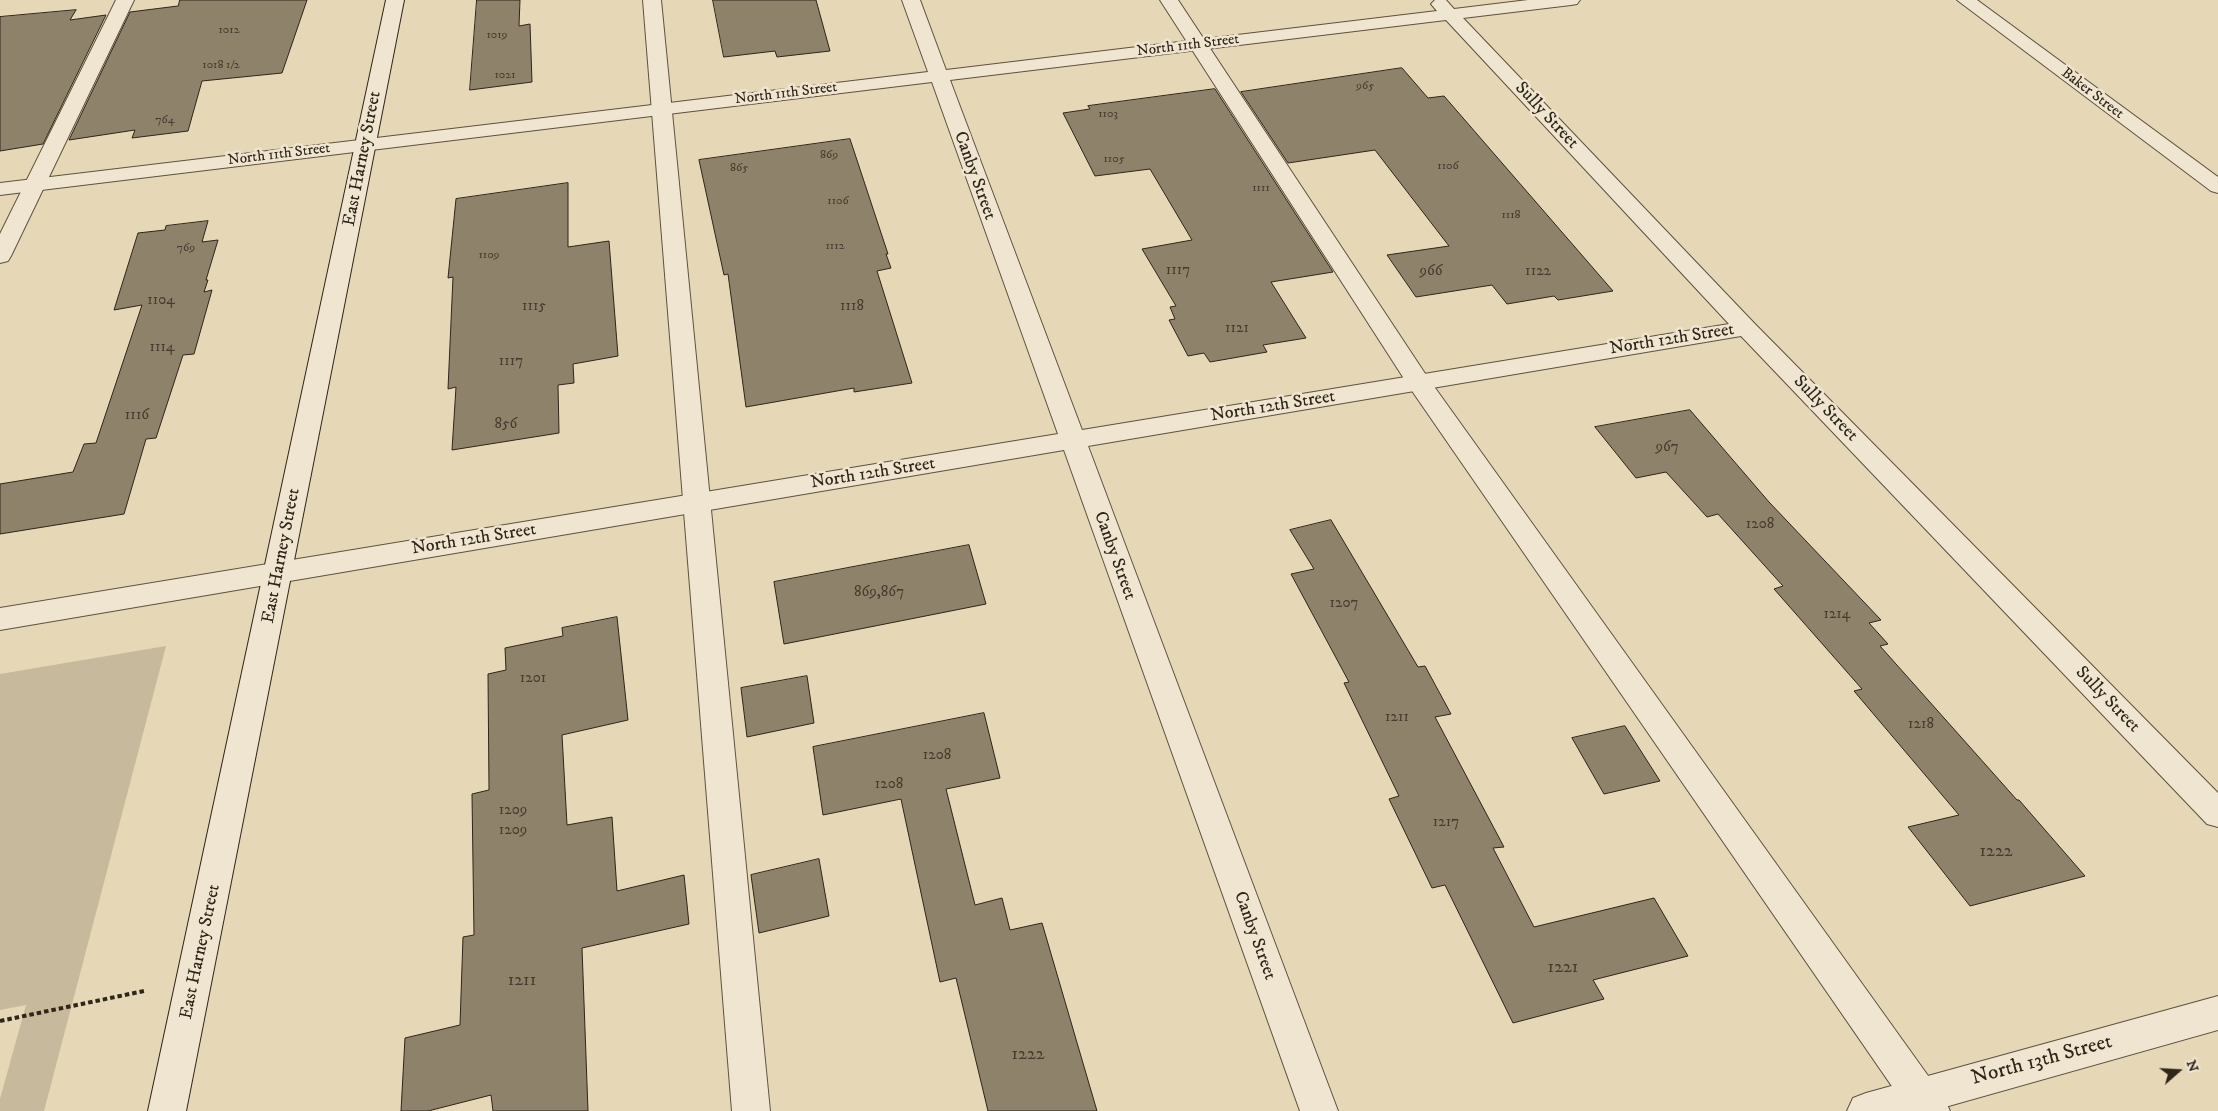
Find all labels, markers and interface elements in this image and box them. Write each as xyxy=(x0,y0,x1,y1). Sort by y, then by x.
house number: 1012 xyxy=(218,24,240,38)
house number: 1019 xyxy=(486,29,508,43)
street label: North 11th Street xyxy=(1136,31,1240,61)
house number: 1018 1/2 xyxy=(202,59,240,73)
street label: Baker Street xyxy=(2057,65,2127,123)
house number: 1021 xyxy=(494,69,516,83)
street label: Sully Street xyxy=(1510,78,1582,154)
street label: North 11th Street xyxy=(734,79,838,109)
house number: 965 xyxy=(1356,80,1374,94)
street label: East Harney Street xyxy=(339,90,387,228)
house number: 1103 xyxy=(1098,108,1118,122)
house number: 764 xyxy=(155,114,175,128)
street label: Canby Street xyxy=(948,129,1000,223)
street label: North 11th Street xyxy=(227,140,331,170)
house number: 869 xyxy=(820,149,838,163)
house number: 1105 xyxy=(1103,153,1125,167)
house number: 1106 xyxy=(1437,160,1459,174)
house number: 865 xyxy=(730,162,748,176)
house number: 1111 xyxy=(1252,182,1270,196)
house number: 1106 xyxy=(827,195,849,209)
house number: 1118 xyxy=(1501,209,1521,223)
house number: 1112 xyxy=(825,240,845,254)
house number: 769 xyxy=(177,242,195,256)
house number: 1109 xyxy=(478,249,500,263)
house number: 1117 xyxy=(1166,262,1190,280)
house number: 966 xyxy=(1419,263,1443,281)
house number: 1122 xyxy=(1525,263,1551,281)
house number: 1104 xyxy=(147,292,175,310)
house number: 1115 xyxy=(522,298,546,316)
house number: 1118 xyxy=(840,298,864,316)
street label: North 12th Street xyxy=(1608,319,1736,361)
house number: 1121 xyxy=(1225,320,1249,338)
house number: 1114 xyxy=(149,339,175,357)
house number: 1117 xyxy=(499,353,523,371)
street label: Sully Street xyxy=(1788,371,1862,447)
street label: North 12th Street xyxy=(1209,386,1337,428)
house number: 1116 xyxy=(125,407,149,425)
house number: 856 xyxy=(495,416,517,434)
house number: 967 xyxy=(1655,439,1679,457)
street label: North 12th Street xyxy=(809,453,937,495)
street label: East Harney Street xyxy=(258,487,306,625)
street label: Canby Street xyxy=(1088,509,1140,603)
house number: 1208 xyxy=(1746,516,1774,534)
street label: North 12th Street xyxy=(410,519,538,561)
house number: 869,867 xyxy=(854,584,904,602)
house number: 1207 xyxy=(1330,595,1358,613)
house number: 1214 xyxy=(1823,606,1851,624)
street label: Sully Street xyxy=(2070,662,2144,738)
house number: 1201 xyxy=(520,670,546,688)
house number: 1211 xyxy=(1385,709,1409,727)
house number: 1218 xyxy=(1908,716,1934,734)
house number: 1208 xyxy=(923,747,951,765)
house number: 1208 xyxy=(875,776,903,794)
house number: 1209 xyxy=(499,802,527,820)
house number: 1217 xyxy=(1433,814,1459,832)
house number: 1209 xyxy=(499,822,527,840)
house number: 1222 xyxy=(1979,841,2013,863)
street label: East Harney Street xyxy=(176,883,226,1021)
street label: Canby Street xyxy=(1228,889,1280,983)
house number: 1221 xyxy=(1548,957,1578,979)
house number: 1211 xyxy=(508,970,536,992)
street label: North 13th Street xyxy=(1969,1030,2115,1092)
house number: 1222 xyxy=(1011,1044,1045,1066)
north arrow xyxy=(2153,1046,2203,1096)
text: N xyxy=(2182,1058,2203,1074)

